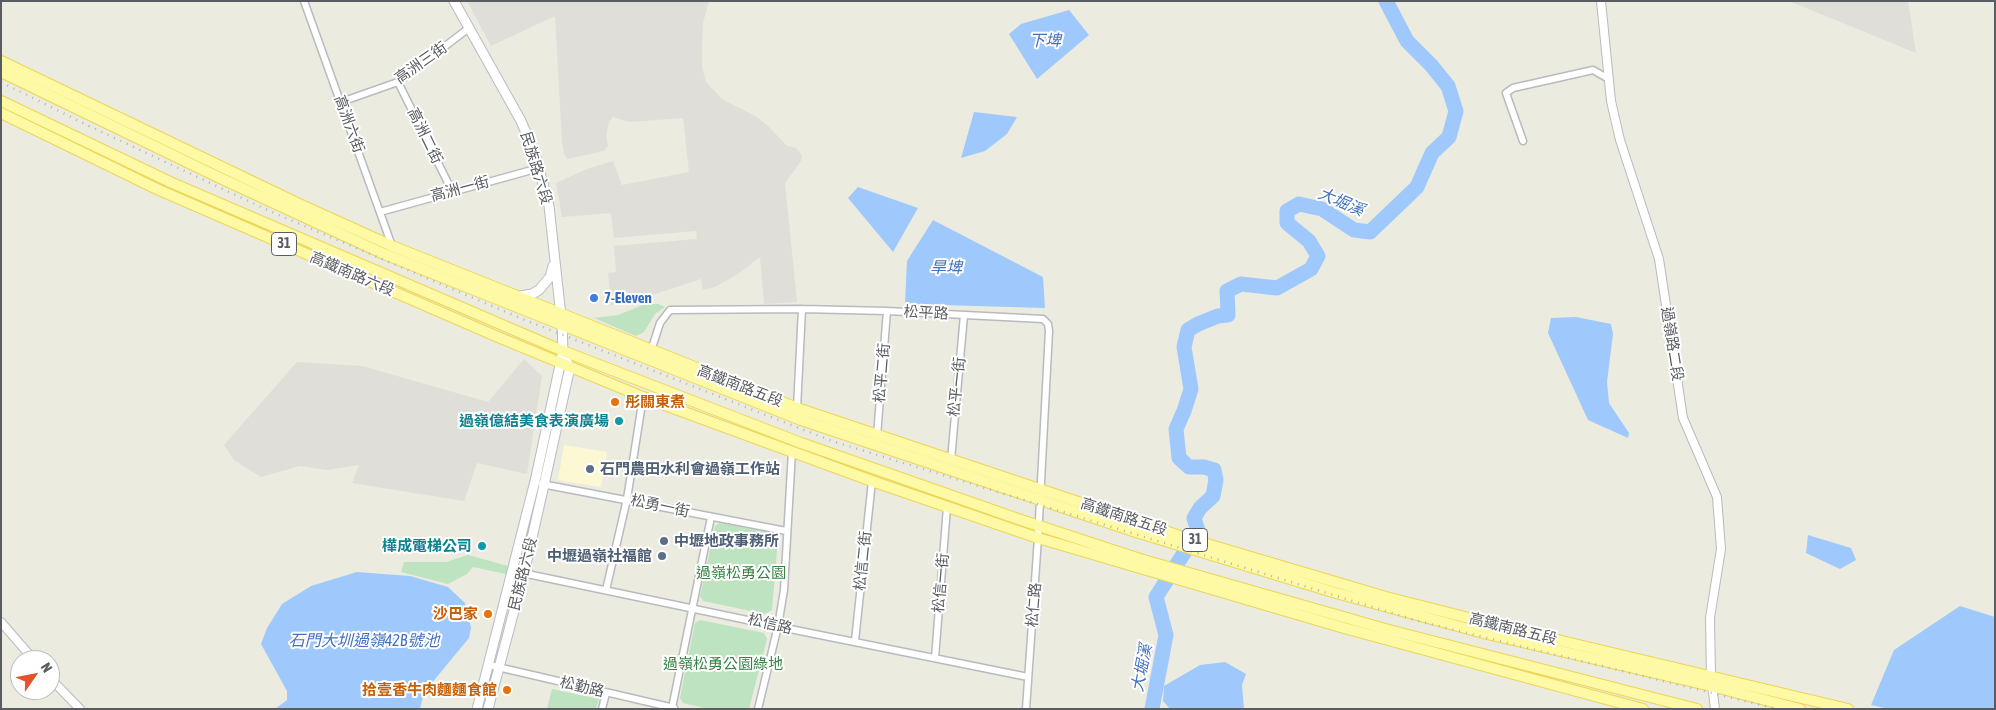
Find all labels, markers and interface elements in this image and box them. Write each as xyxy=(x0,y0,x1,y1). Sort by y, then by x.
water label: 下埤 xyxy=(1029,31,1061,51)
street label: 高洲三街 xyxy=(391,38,451,88)
street label: 高洲六街 xyxy=(330,93,368,155)
street label: 高洲二街 xyxy=(404,105,446,167)
street label: 民族路六段 xyxy=(516,130,556,206)
street label: 高洲一街 xyxy=(429,173,491,205)
water label: 大堀溪 xyxy=(1315,184,1367,220)
road number: 31 xyxy=(272,232,296,255)
street label: 高鐵南路六段 xyxy=(307,248,397,300)
water label: 旱埤 xyxy=(930,258,962,278)
place label: 7-Eleven xyxy=(604,289,652,307)
marker: 7-Eleven xyxy=(588,292,600,304)
street label: 松平路 xyxy=(903,303,949,323)
street label: 過嶺路二段 xyxy=(1657,306,1687,382)
street label: 松平二街 xyxy=(870,342,894,404)
street label: 松平一街 xyxy=(945,356,969,418)
street label: 高鐵南路五段 xyxy=(695,361,785,411)
place label: 彤關東煮 xyxy=(625,393,685,411)
marker: 彤關東煮 xyxy=(609,396,621,408)
place label: 過嶺億結美食表演廣場 xyxy=(459,412,609,430)
marker: 過嶺億結美食表演廣場 xyxy=(613,415,625,427)
place label: 石門農田水利會過嶺工作站 xyxy=(600,460,780,478)
marker: 石門農田水利會過嶺工作站 xyxy=(584,463,596,475)
street label: 松勇一街 xyxy=(629,491,691,521)
street label: 高鐵南路五段 xyxy=(1078,495,1170,539)
road number: 31 xyxy=(1182,528,1208,552)
street label: 松信二街 xyxy=(851,530,875,592)
place label: 中壢地政事務所 xyxy=(674,532,779,550)
street label: 民族路六段 xyxy=(505,535,541,613)
marker: 中壢地政事務所 xyxy=(658,535,670,547)
place label: 樺成電梯公司 xyxy=(382,537,472,555)
marker: 樺成電梯公司 xyxy=(476,540,488,552)
place label: 中壢過嶺社福館 xyxy=(547,547,652,565)
marker: 中壢過嶺社福館 xyxy=(656,550,668,562)
street label: 松信一街 xyxy=(929,552,953,614)
park label: 過嶺松勇公園 xyxy=(696,564,786,582)
street label: 松仁路 xyxy=(1023,582,1045,628)
place label: 沙巴家 xyxy=(433,605,478,623)
marker: 沙巴家 xyxy=(482,608,494,620)
street label: 高鐵南路五段 xyxy=(1467,609,1559,649)
street label: 松信路 xyxy=(746,610,794,638)
water label: 石門大圳過嶺42B號池 xyxy=(289,631,439,651)
water label: 大堀溪 xyxy=(1128,643,1156,693)
north arrow xyxy=(10,650,60,700)
park label: 過嶺松勇公園綠地 xyxy=(663,655,783,673)
text: N xyxy=(38,660,56,675)
street label: 松勤路 xyxy=(558,673,606,701)
place label: 拾壹香牛肉麵麵食館 xyxy=(362,681,497,699)
marker: 拾壹香牛肉麵麵食館 xyxy=(501,684,513,696)

